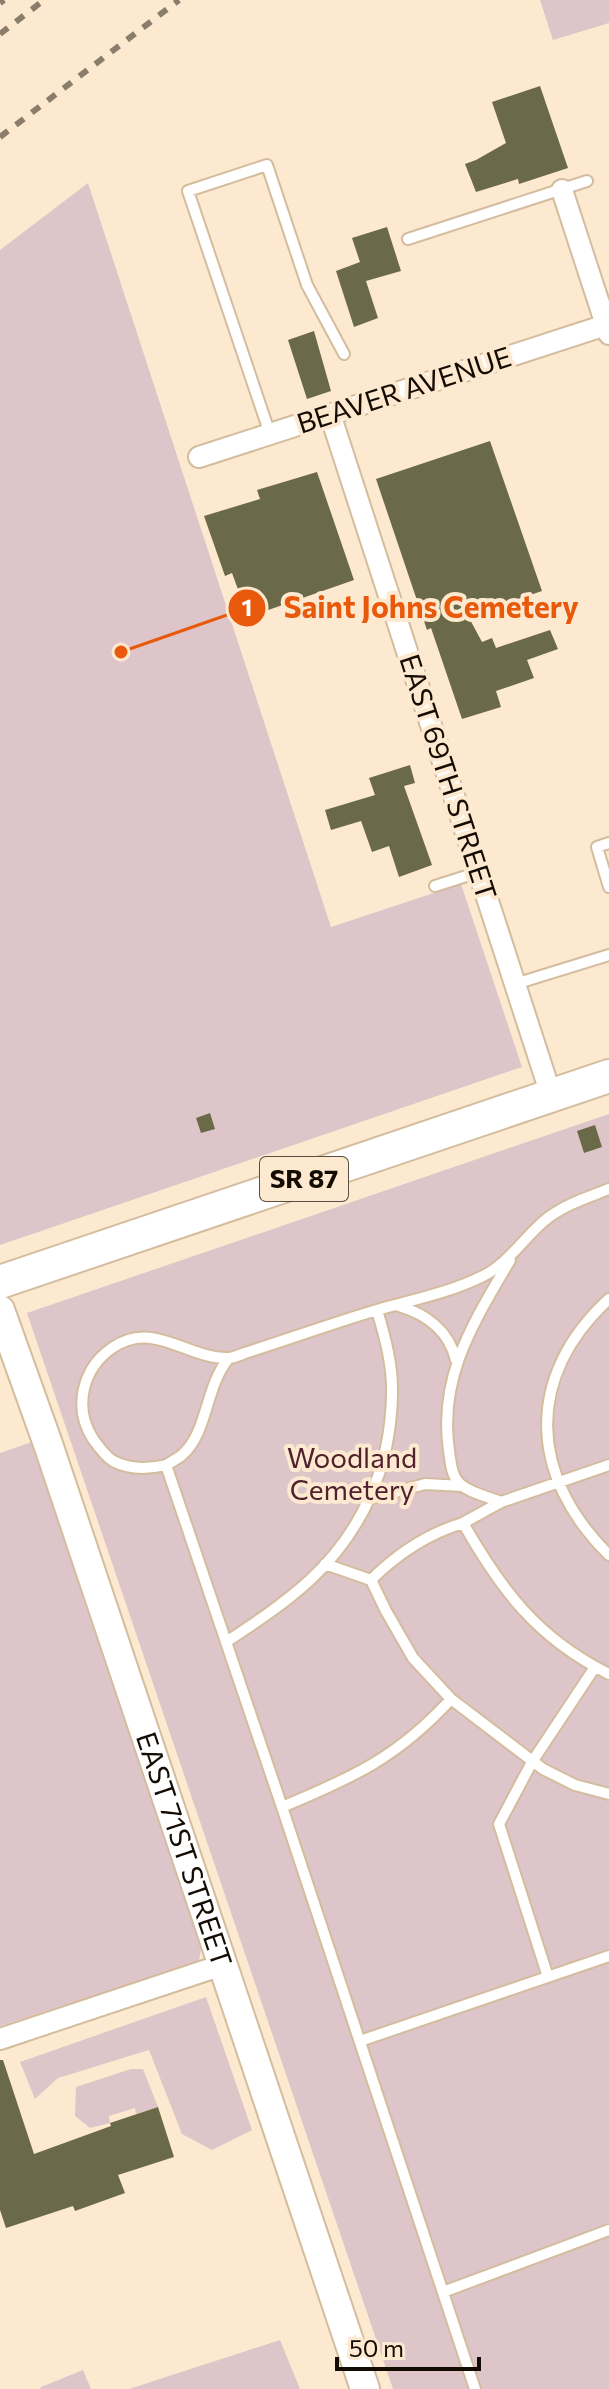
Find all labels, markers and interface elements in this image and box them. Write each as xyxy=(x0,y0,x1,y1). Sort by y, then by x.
street label: BEAVER AVENUE xyxy=(292,338,515,440)
callout: Saint Johns Cemetery xyxy=(227,581,594,635)
text: Saint Johns Cemetery xyxy=(283,587,579,624)
text: 1 xyxy=(242,592,252,621)
street label: EAST 69TH STREET xyxy=(393,650,505,904)
road number: SR 87 xyxy=(260,1157,348,1201)
park label: Woodland Cemetery xyxy=(287,1440,417,1506)
street label: EAST 71ST STREET xyxy=(130,1727,240,1971)
scale bar xyxy=(337,2321,479,2371)
text: 50 m xyxy=(349,2333,404,2362)

